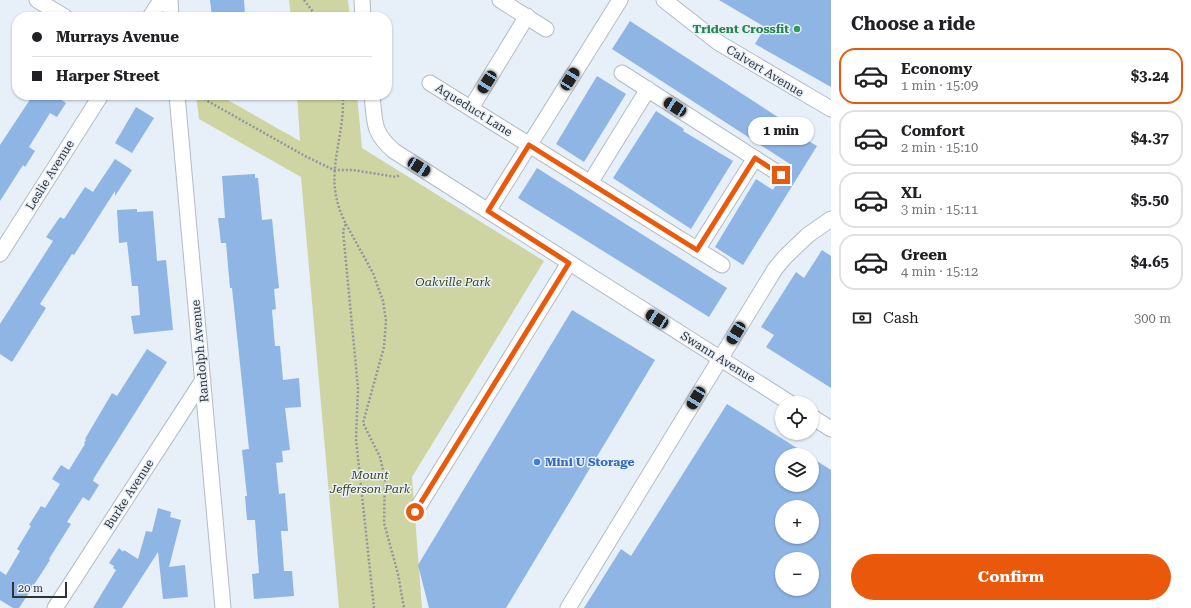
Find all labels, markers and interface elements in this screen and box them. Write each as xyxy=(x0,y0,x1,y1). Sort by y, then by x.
text: Choose a ride xyxy=(851,13,975,34)
place label: Trident Crossfit xyxy=(693,22,789,36)
marker: Trident Crossfit xyxy=(792,24,802,34)
text: Murrays Avenue xyxy=(56,28,179,46)
street label: Calvert Avenue xyxy=(724,42,807,100)
icon: car xyxy=(853,58,889,94)
text: Economy xyxy=(901,60,972,78)
car xyxy=(559,66,581,92)
text: Harper Street xyxy=(56,67,160,85)
text: $3.24 xyxy=(1131,67,1169,85)
car xyxy=(476,69,498,95)
text: 1 min · 15:09 xyxy=(901,78,978,93)
street label: Aqueduct Lane xyxy=(433,81,515,139)
car xyxy=(662,95,688,119)
callout: 1 min xyxy=(748,117,814,145)
icon: car xyxy=(853,120,889,156)
text: Comfort xyxy=(901,122,965,140)
text: 1 min xyxy=(763,123,799,138)
text: $4.37 xyxy=(1131,129,1169,147)
street label: Leslie Avenue xyxy=(23,137,77,213)
text: 2 min · 15:10 xyxy=(901,140,978,155)
car xyxy=(406,156,432,178)
route end xyxy=(772,166,790,184)
icon: car xyxy=(853,182,889,218)
text: XL xyxy=(901,184,922,202)
text: $5.50 xyxy=(1131,191,1169,209)
text: 3 min · 15:11 xyxy=(901,202,978,217)
icon: car xyxy=(853,244,889,280)
text: Green xyxy=(901,246,947,264)
text: $4.65 xyxy=(1131,253,1169,271)
text: 4 min · 15:12 xyxy=(901,264,978,279)
park label: Oakville Park xyxy=(415,275,491,289)
street label: Randolph Avenue xyxy=(189,299,211,403)
icon: cash xyxy=(851,307,873,329)
car xyxy=(644,308,670,330)
text: Cash xyxy=(883,309,919,327)
text: 300 m xyxy=(1134,311,1171,326)
car xyxy=(725,320,747,346)
street label: Swann Avenue xyxy=(678,328,758,386)
car xyxy=(685,385,707,411)
map controls xyxy=(775,396,819,596)
button: locate xyxy=(775,396,819,440)
button: layers xyxy=(775,448,819,492)
place label: Mini U Storage xyxy=(545,455,635,469)
street label: Burke Avenue xyxy=(101,456,157,531)
marker: Mini U Storage xyxy=(532,457,542,467)
park label: Mount Jefferson Park xyxy=(329,468,411,496)
button: + xyxy=(775,500,819,544)
route start xyxy=(406,503,424,521)
button: − xyxy=(775,552,819,596)
button: Confirm xyxy=(851,554,1171,600)
scale bar xyxy=(12,580,67,599)
text: 20 m xyxy=(18,582,43,595)

